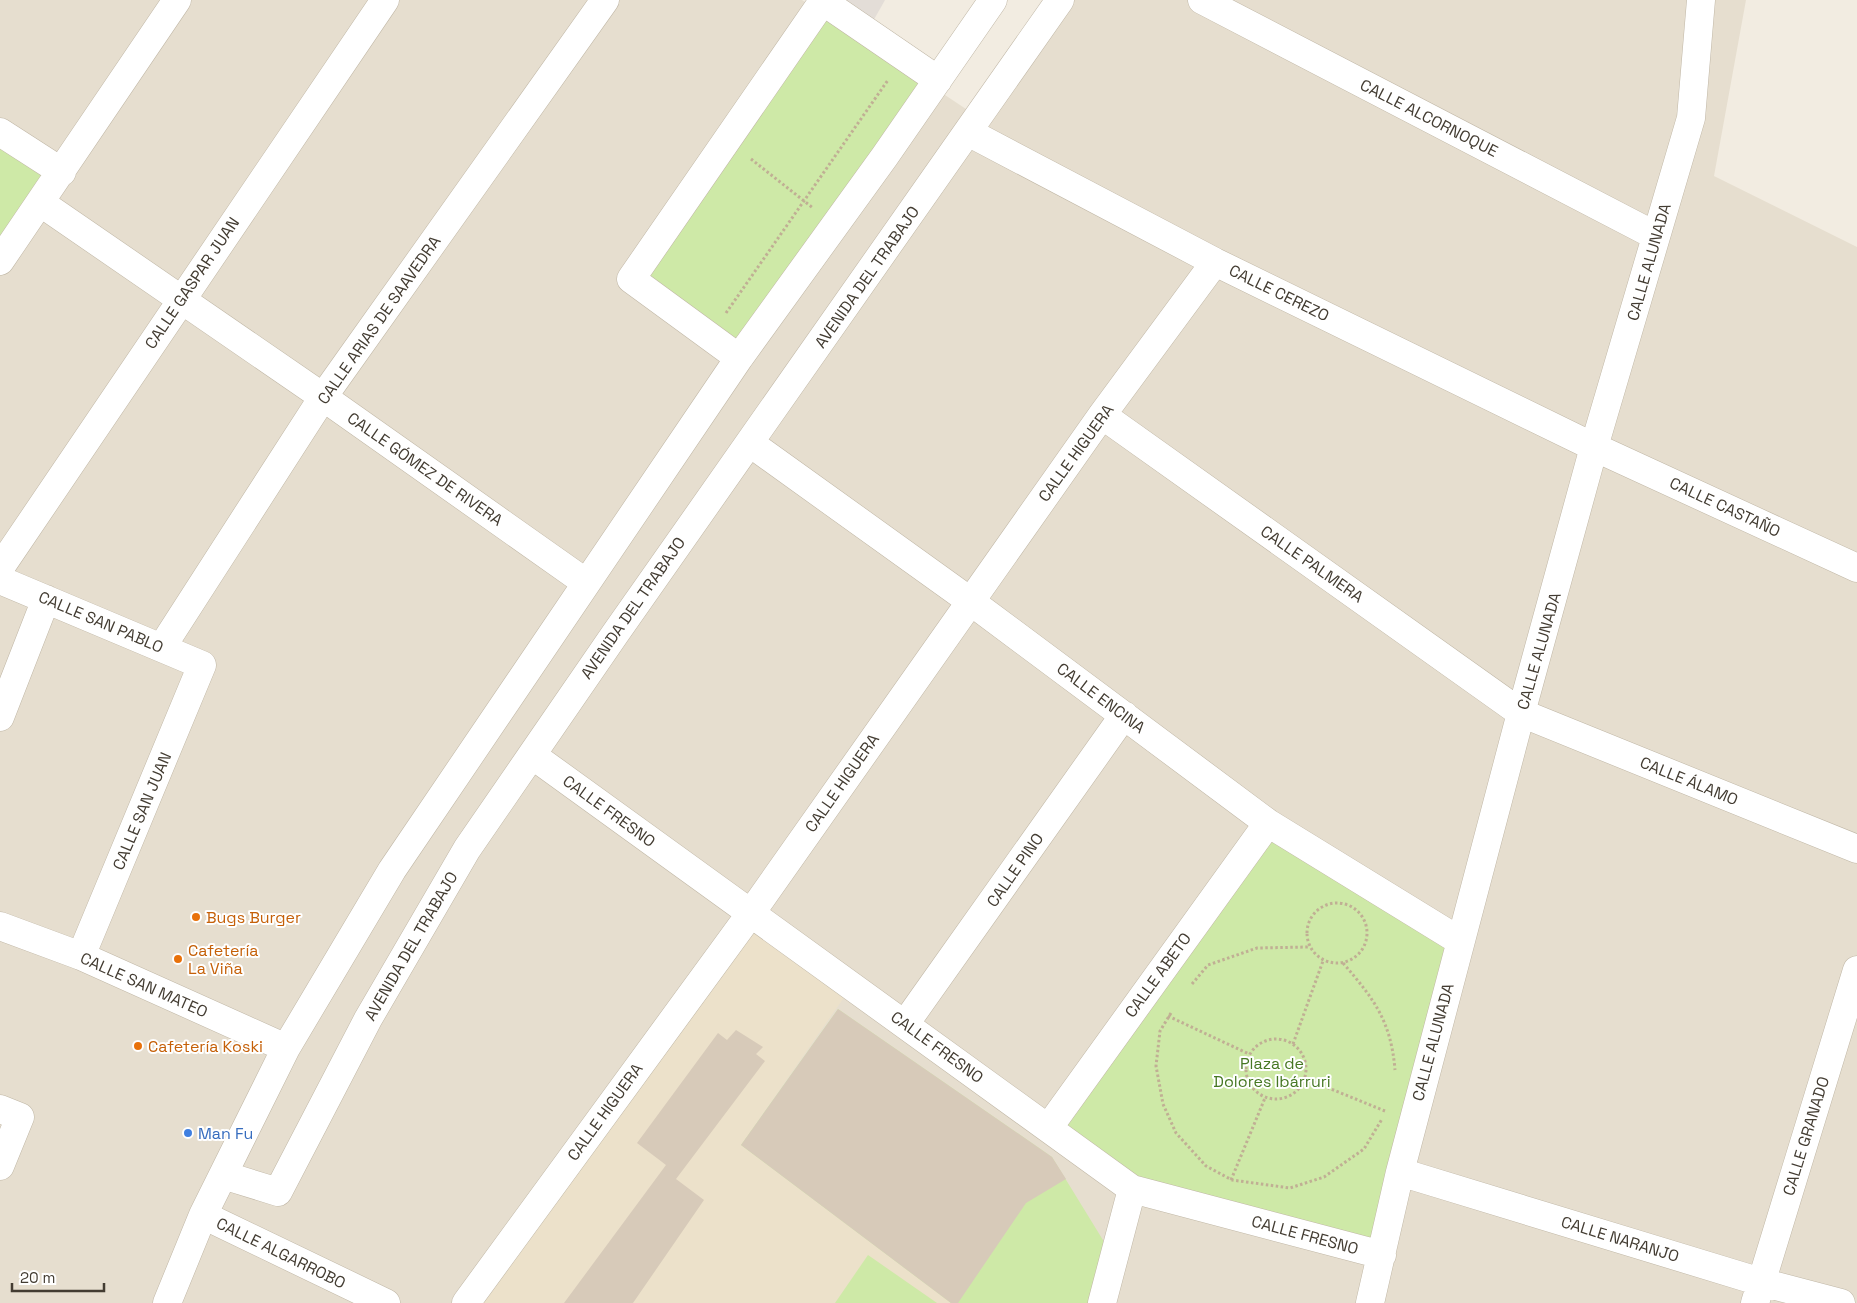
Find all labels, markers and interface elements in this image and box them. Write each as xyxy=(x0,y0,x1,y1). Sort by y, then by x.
street label: CALLE ALCORNOQUE xyxy=(1357,74,1501,162)
street label: CALLE ALUNADA xyxy=(1622,201,1676,323)
street label: AVENIDA DEL TRABAJO xyxy=(810,202,924,352)
street label: CALLE GASPAR JUAN xyxy=(140,213,244,353)
street label: CALLE ARIAS DE SAAVEDRA xyxy=(313,232,445,408)
street label: CALLE CEREZO xyxy=(1225,260,1333,326)
street label: CALLE HIGUERA xyxy=(1034,400,1118,506)
street label: CALLE GÓMEZ DE RIVERA xyxy=(343,407,507,531)
street label: CALLE CASTAÑO xyxy=(1666,472,1784,542)
street label: CALLE PALMERA xyxy=(1256,521,1368,607)
street label: AVENIDA DEL TRABAJO xyxy=(576,533,690,683)
street label: CALLE SAN PABLO xyxy=(35,586,167,658)
street label: CALLE ALUNADA xyxy=(1512,590,1566,712)
street label: CALLE ENCINA xyxy=(1053,658,1149,738)
street label: CALLE HIGUERA xyxy=(800,730,884,836)
street label: CALLE SAN JUAN xyxy=(108,749,176,873)
street label: CALLE ÁLAMO xyxy=(1637,752,1741,810)
street label: CALLE FRESNO xyxy=(558,770,660,852)
street label: CALLE PINO xyxy=(982,829,1048,911)
street label: AVENIDA DEL TRABAJO xyxy=(360,868,462,1024)
place label: Bugs Burger xyxy=(206,907,301,928)
marker: Bugs Burger xyxy=(190,911,202,923)
street label: CALLE ABETO xyxy=(1120,928,1196,1022)
place label: Cafetería La Viña xyxy=(188,940,259,979)
street label: CALLE SAN MATEO xyxy=(77,947,211,1023)
marker: Cafetería La Viña xyxy=(172,953,184,965)
street label: CALLE ALUNADA xyxy=(1407,981,1459,1103)
street label: CALLE FRESNO xyxy=(886,1006,988,1088)
place label: Cafetería Koski xyxy=(148,1036,263,1057)
marker: Cafetería Koski xyxy=(132,1040,144,1052)
park label: Plaza de Dolores Ibárruri xyxy=(1213,1053,1331,1092)
street label: CALLE HIGUERA xyxy=(563,1059,647,1165)
street label: CALLE GRANADO xyxy=(1778,1074,1834,1198)
place label: Man Fu xyxy=(198,1123,253,1144)
marker: Man Fu xyxy=(182,1127,194,1139)
street label: CALLE FRESNO xyxy=(1249,1211,1361,1259)
street label: CALLE NARANJO xyxy=(1558,1211,1682,1267)
street label: CALLE ALGARROBO xyxy=(213,1213,349,1293)
scale bar xyxy=(12,1260,105,1292)
text: 20 m xyxy=(20,1268,55,1287)

